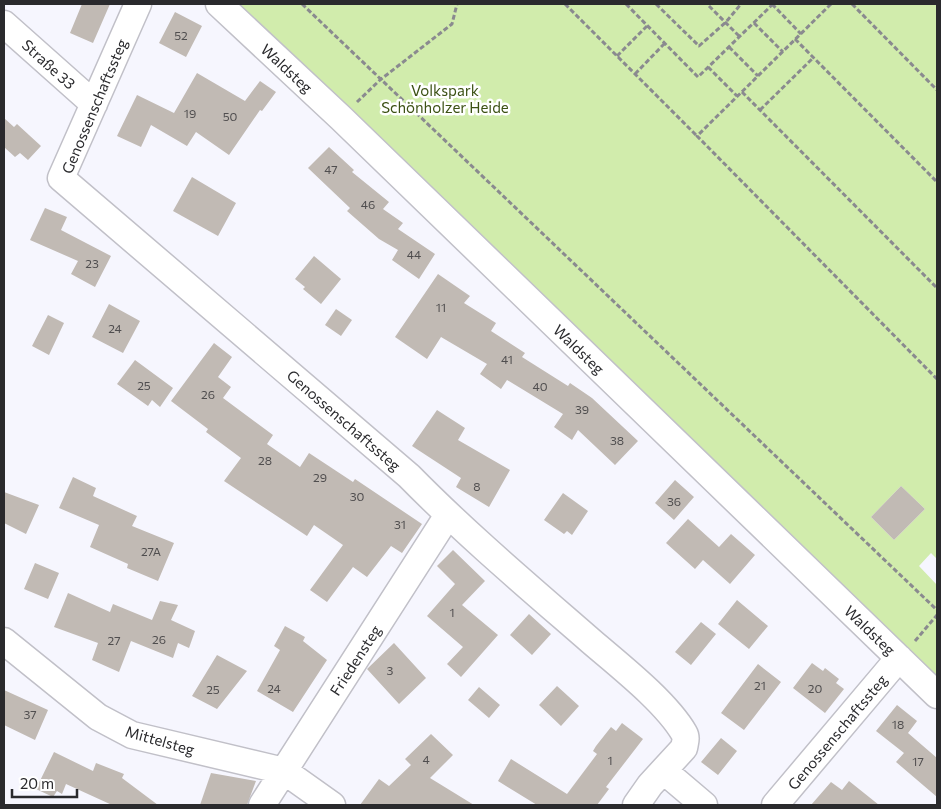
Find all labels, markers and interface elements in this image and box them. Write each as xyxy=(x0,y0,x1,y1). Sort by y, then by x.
house number: 52 xyxy=(174,28,188,42)
street label: Straße 33 xyxy=(19,35,79,93)
street label: Genossenschaftssteg xyxy=(57,36,131,176)
street label: Waldsteg xyxy=(258,40,316,96)
park label: Volkspark Schönholzer Heide xyxy=(381,81,509,116)
house number: 19 xyxy=(184,106,196,120)
house number: 50 xyxy=(223,109,238,123)
house number: 47 xyxy=(324,162,338,176)
house number: 46 xyxy=(361,197,375,211)
house number: 44 xyxy=(407,247,421,261)
house number: 23 xyxy=(85,256,99,270)
house number: 11 xyxy=(436,300,446,314)
street label: Waldsteg xyxy=(550,320,608,378)
house number: 24 xyxy=(108,321,122,335)
house number: 41 xyxy=(501,352,513,366)
street label: Genossenschaftssteg xyxy=(283,366,405,474)
house number: 25 xyxy=(137,378,151,392)
house number: 40 xyxy=(532,379,548,393)
house number: 26 xyxy=(201,387,215,401)
house number: 39 xyxy=(575,402,589,416)
house number: 38 xyxy=(610,433,624,447)
house number: 28 xyxy=(258,453,272,467)
house number: 29 xyxy=(313,470,327,484)
house number: 8 xyxy=(473,479,481,493)
house number: 30 xyxy=(350,489,365,503)
house number: 36 xyxy=(667,494,681,508)
house number: 31 xyxy=(394,517,406,531)
house number: 27A xyxy=(141,544,161,558)
street label: Waldsteg xyxy=(841,601,899,659)
house number: 1 xyxy=(449,605,455,619)
street label: Friedensteg xyxy=(326,621,384,699)
house number: 26 xyxy=(152,632,166,646)
house number: 27 xyxy=(108,633,120,647)
house number: 3 xyxy=(387,663,394,677)
street label: Genossenschaftssteg xyxy=(784,671,890,793)
house number: 21 xyxy=(754,678,766,692)
house number: 24 xyxy=(267,681,281,695)
house number: 20 xyxy=(808,681,822,695)
house number: 25 xyxy=(206,682,220,696)
house number: 37 xyxy=(23,707,37,721)
house number: 18 xyxy=(892,717,904,731)
street label: Mittelsteg xyxy=(123,722,197,758)
house number: 4 xyxy=(422,752,430,766)
house number: 1 xyxy=(607,753,613,767)
house number: 17 xyxy=(912,754,924,768)
scale bar xyxy=(12,766,78,798)
text: 20 m xyxy=(20,774,54,792)

